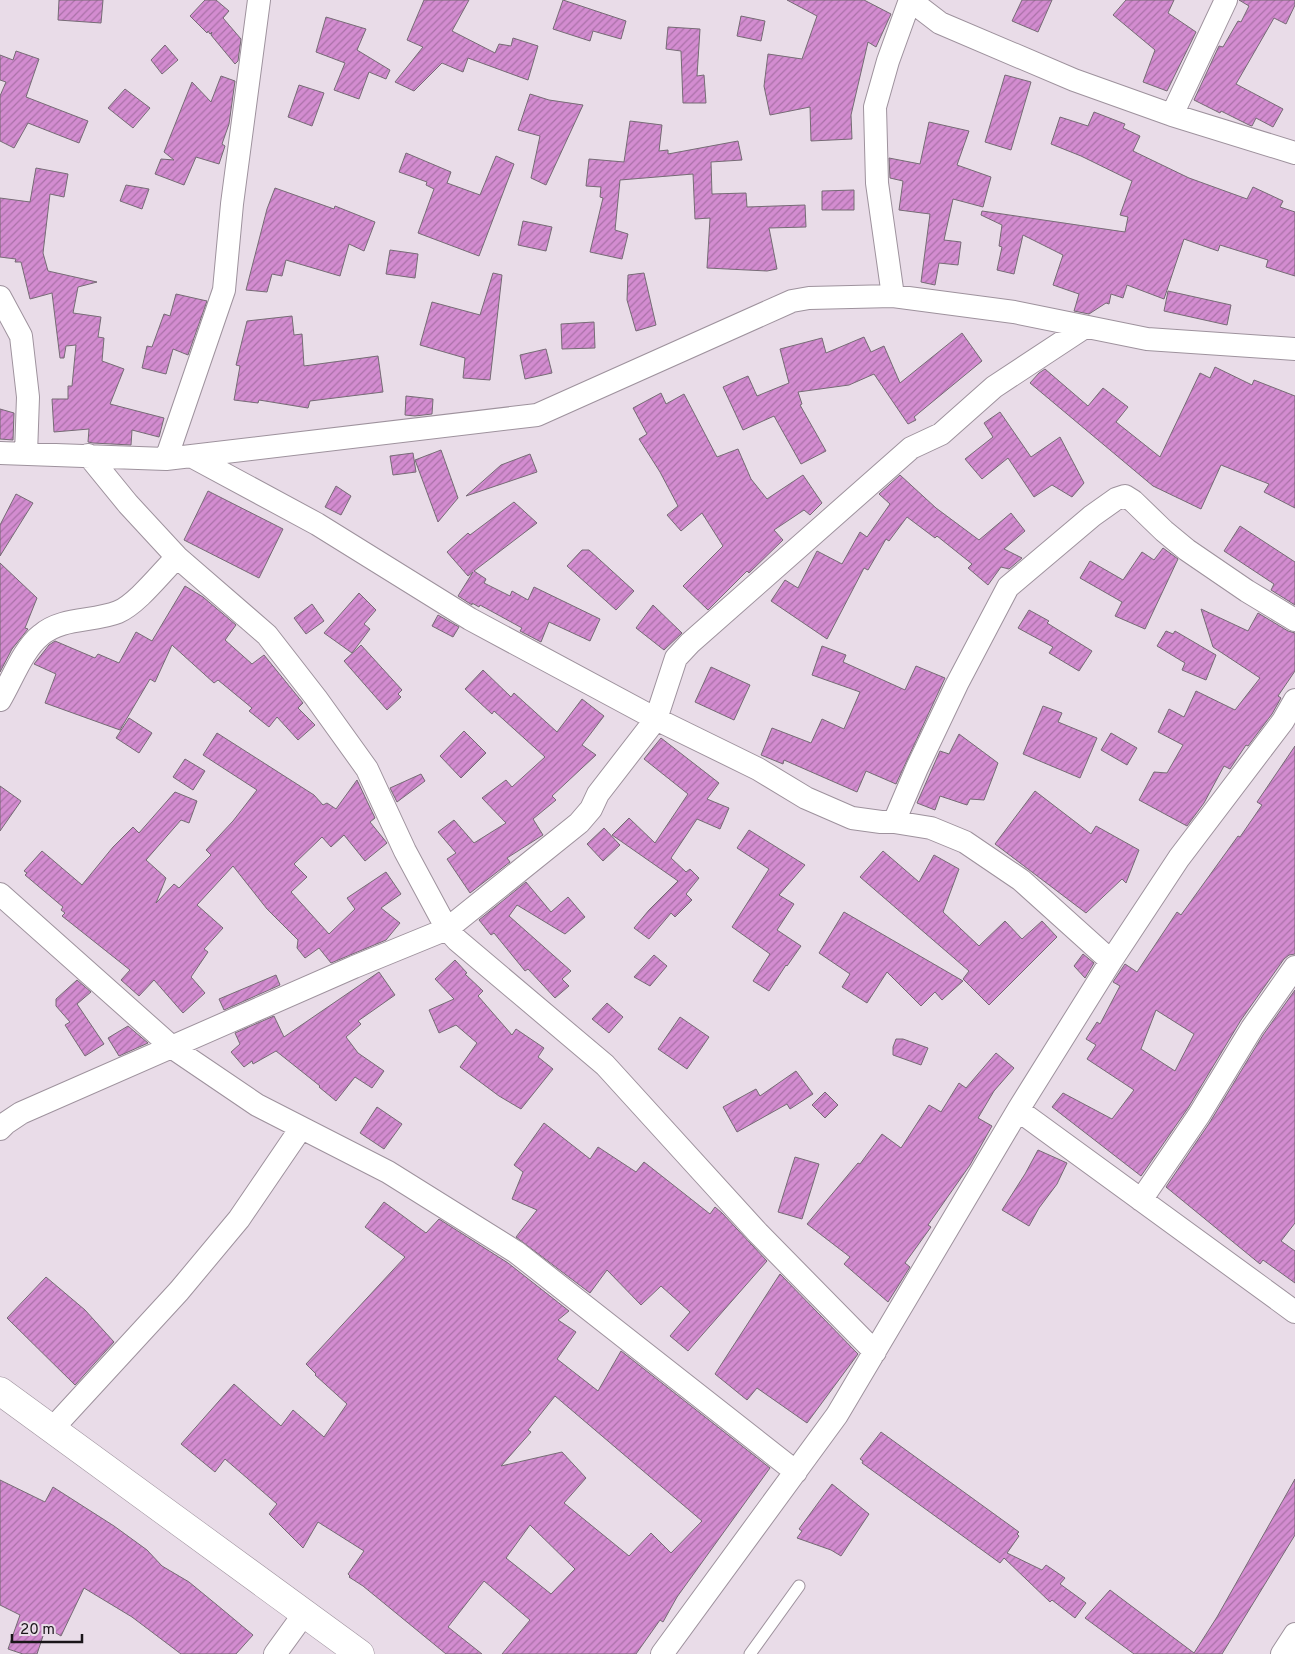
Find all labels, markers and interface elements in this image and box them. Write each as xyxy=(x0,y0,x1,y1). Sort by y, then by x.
scale bar xyxy=(12,1612,82,1644)
text: 20 m xyxy=(20,1621,55,1640)

